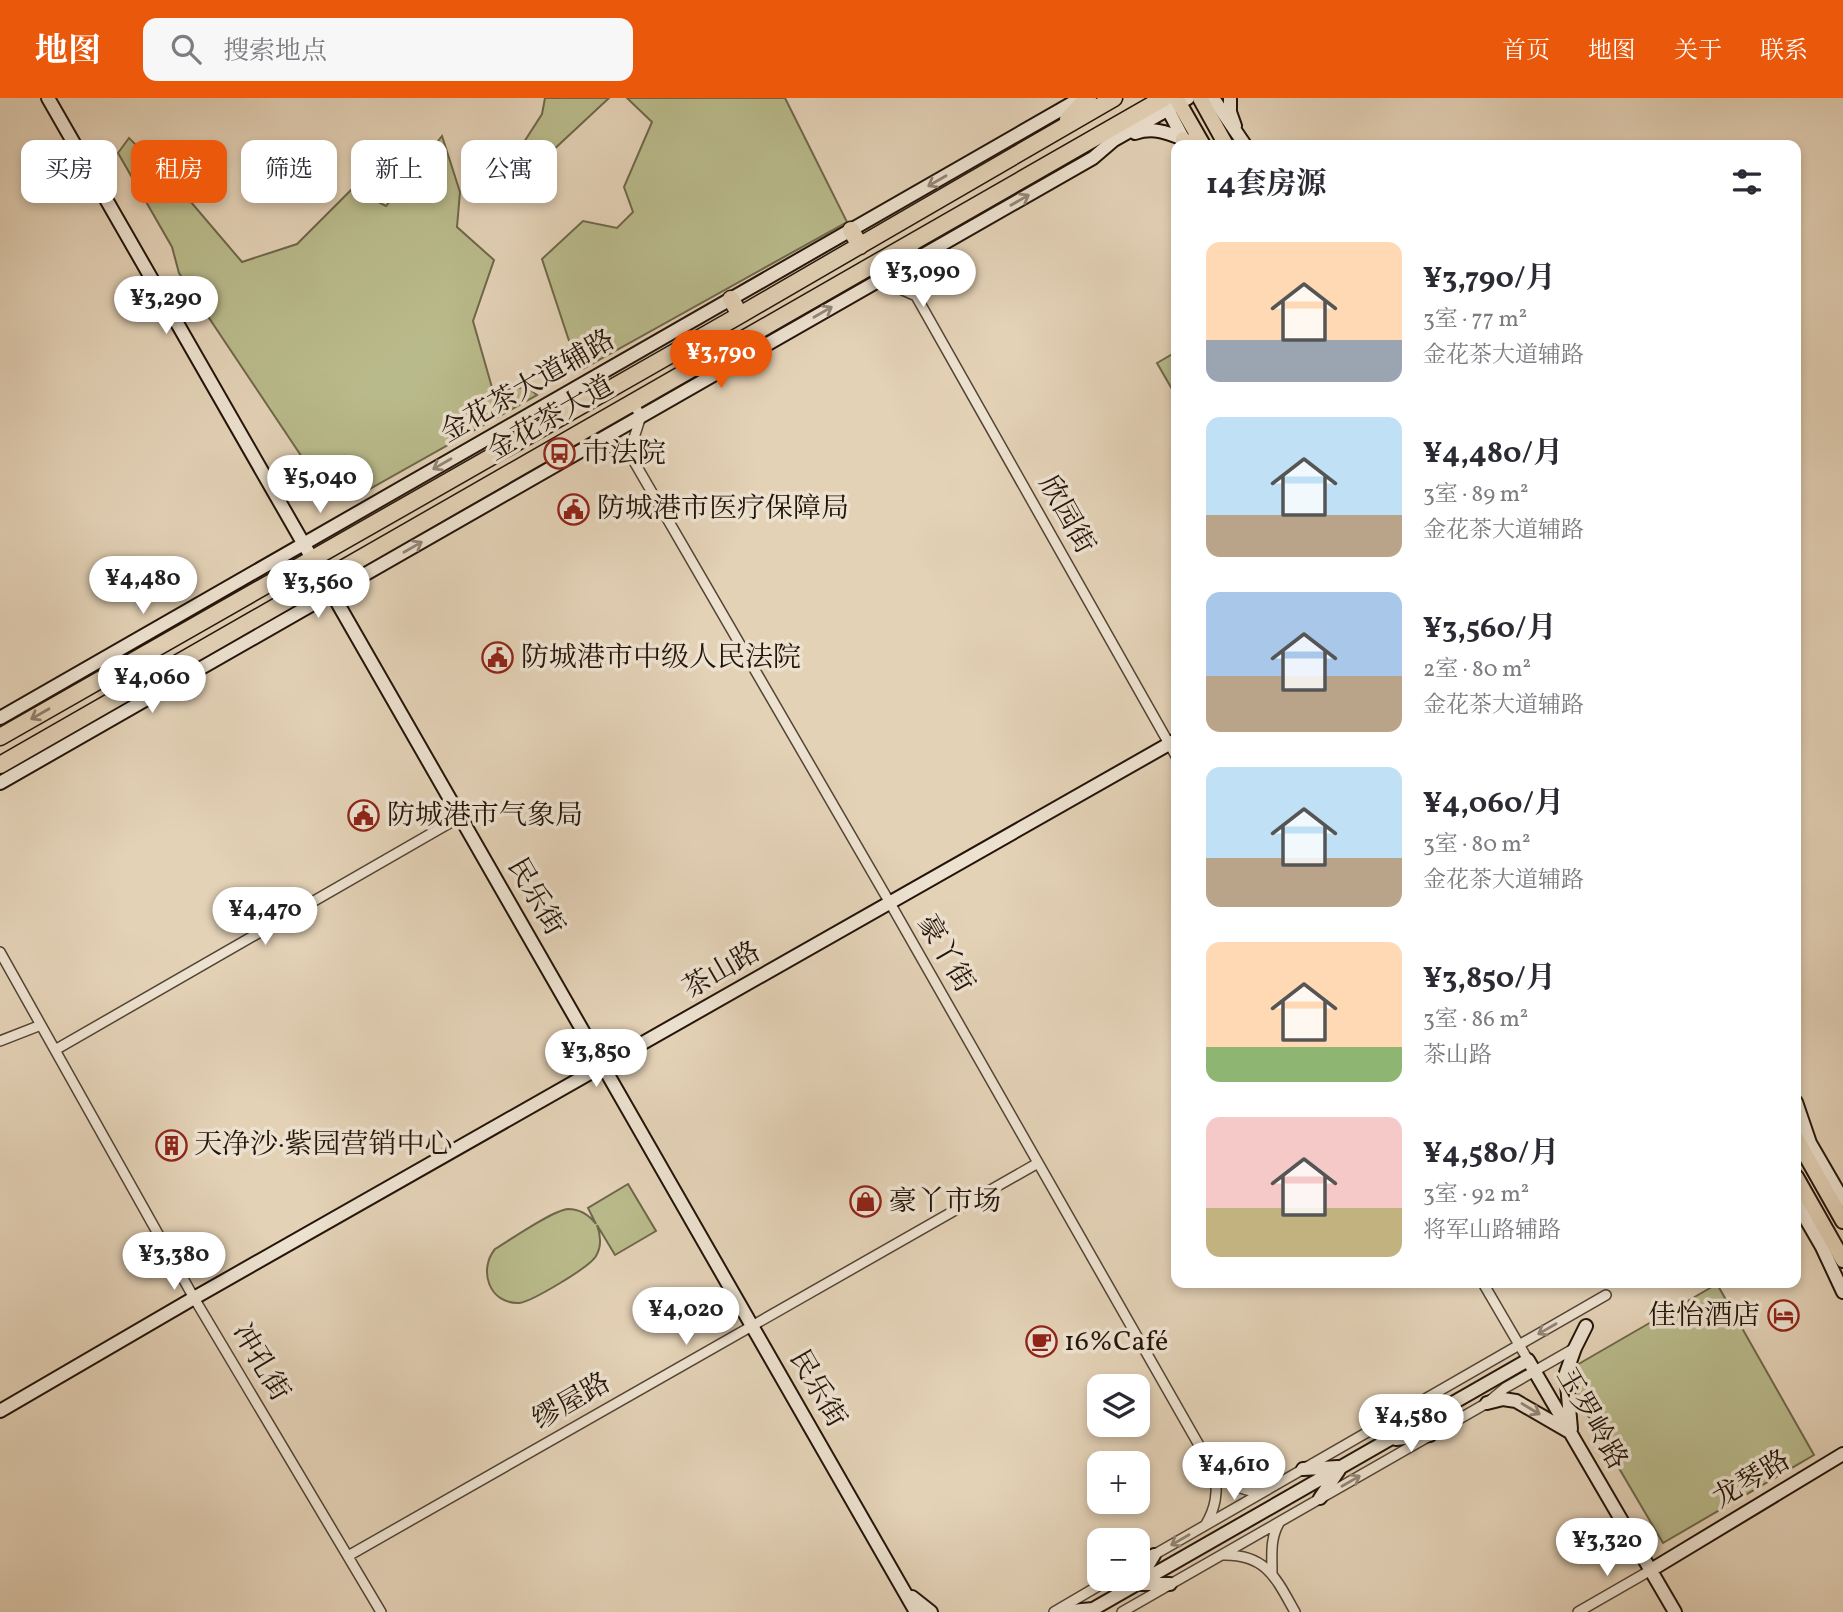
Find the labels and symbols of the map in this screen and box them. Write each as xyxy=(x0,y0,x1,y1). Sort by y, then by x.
one-way arrow xyxy=(927,174,947,188)
one-way arrow xyxy=(1010,193,1030,207)
pin: ¥3,090 xyxy=(866,250,980,309)
pin: ¥3,290 xyxy=(109,276,223,336)
one-way arrow xyxy=(812,305,832,319)
street label: 金花茶大道辅路 xyxy=(435,323,621,451)
pin: ¥3,790 xyxy=(664,330,778,390)
street label: 金花茶大道 xyxy=(482,369,620,469)
place label: 巿法院 xyxy=(582,435,666,474)
bus stop icon: 巿法院 xyxy=(542,437,576,471)
pin: ¥5,040 xyxy=(263,456,377,515)
one-way arrow xyxy=(432,457,452,471)
street label: 欣园街 xyxy=(1029,469,1103,561)
place label: 防城港市医疗保障局 xyxy=(597,490,849,529)
public building icon: 防城港市医疗保障局 xyxy=(557,492,591,526)
one-way arrow xyxy=(402,540,422,554)
pin: ¥4,480 xyxy=(86,556,200,616)
pin: ¥3,560 xyxy=(261,560,375,620)
place label: 防城港市中级人民法院 xyxy=(521,639,801,678)
public building icon: 防城港市中级人民法院 xyxy=(481,641,515,675)
pin: ¥4,060 xyxy=(95,656,209,715)
one-way arrow xyxy=(30,708,51,721)
place label: 防城港市气象局 xyxy=(387,797,583,836)
public building icon: 防城港市气象局 xyxy=(347,799,381,833)
street label: 民乐街 xyxy=(497,851,573,943)
pin: ¥4,470 xyxy=(208,888,322,947)
street label: 豪丫街 xyxy=(907,908,983,1000)
street label: 茶山路 xyxy=(676,933,768,1009)
pin: ¥3,850 xyxy=(539,1030,653,1089)
place label: 天净沙·紫园营销中心 xyxy=(194,1126,453,1165)
building icon: 天净沙·紫园营销中心 xyxy=(154,1128,188,1162)
place label: 豪丫市场 xyxy=(889,1183,1001,1222)
shop icon: 豪丫市场 xyxy=(849,1185,883,1219)
pin: ¥3,380 xyxy=(117,1232,231,1292)
pin: ¥4,020 xyxy=(629,1288,743,1347)
place label: 佳怡酒店 xyxy=(1648,1297,1760,1336)
hotel icon: 佳怡酒店 xyxy=(1766,1299,1800,1333)
street label: 冲孔街 xyxy=(222,1317,298,1409)
place label: 16%Café xyxy=(1064,1323,1168,1362)
one-way arrow xyxy=(1537,1323,1558,1336)
cafe icon: 16%Café xyxy=(1024,1325,1058,1359)
street label: 民乐街 xyxy=(779,1343,855,1435)
street label: 玉罗岭路 xyxy=(1546,1361,1636,1477)
street label: 缪屋路 xyxy=(526,1364,618,1440)
pin: ¥4,580 xyxy=(1354,1394,1468,1454)
one-way arrow xyxy=(1520,1403,1540,1417)
pin: ¥4,610 xyxy=(1177,1442,1291,1502)
street label: 龙琴路 xyxy=(1706,1442,1798,1518)
one-way arrow xyxy=(1341,1473,1361,1487)
pin: ¥3,320 xyxy=(1550,1518,1664,1578)
one-way arrow xyxy=(1170,1533,1190,1547)

